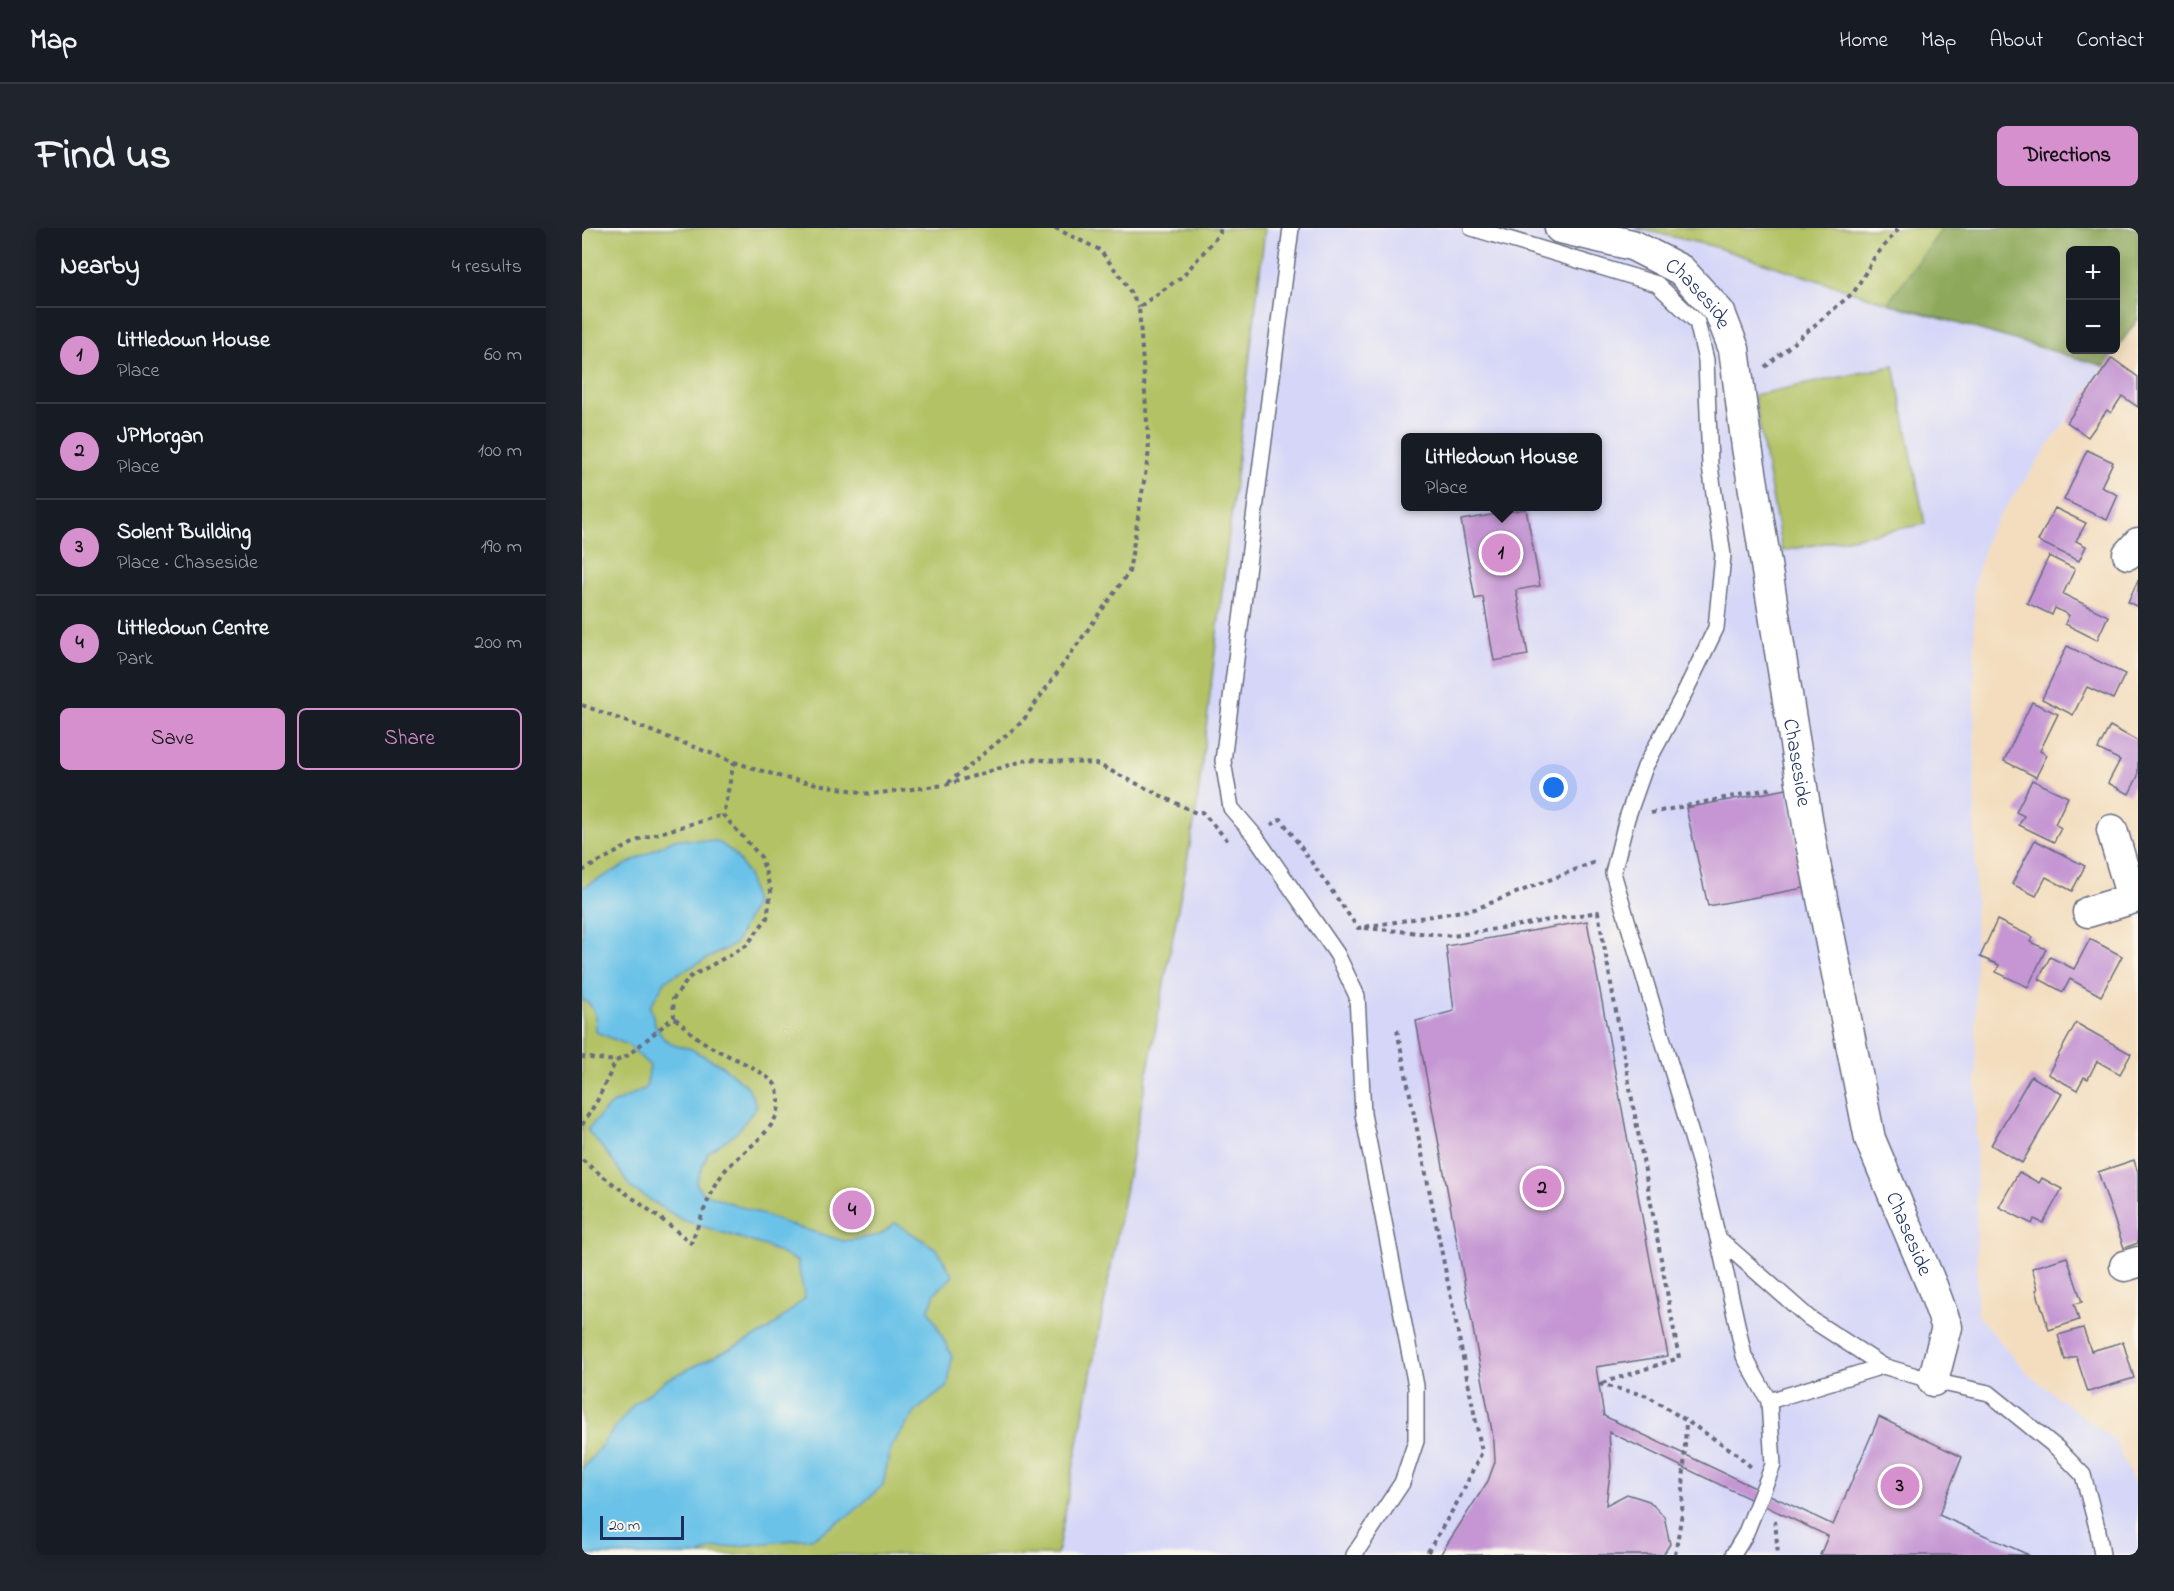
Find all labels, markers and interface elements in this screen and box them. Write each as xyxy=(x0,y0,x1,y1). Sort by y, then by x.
text: Map xyxy=(30,21,77,62)
text: Home xyxy=(1839,26,1888,56)
text: Map xyxy=(1921,26,1956,56)
text: About xyxy=(1989,26,2043,56)
text: Contact xyxy=(2076,26,2144,56)
text: Find us xyxy=(36,126,171,187)
button: Directions xyxy=(1997,126,2138,186)
map controls xyxy=(2066,246,2120,354)
button: + xyxy=(2066,246,2120,300)
text: Nearby xyxy=(60,248,139,286)
street label: Chaseside xyxy=(1660,251,1738,334)
text: 4 results xyxy=(452,253,522,282)
button: − xyxy=(2066,300,2120,354)
text: Littledown House xyxy=(117,325,270,357)
text: 1 xyxy=(76,341,83,370)
text: 60 m xyxy=(484,341,522,370)
text: Place xyxy=(117,357,159,386)
text: JPMorgan xyxy=(117,421,203,453)
popup xyxy=(1401,433,1602,511)
text: 2 xyxy=(75,437,84,466)
text: 100 m xyxy=(478,437,522,466)
text: Littledown House xyxy=(1425,442,1578,474)
text: Place xyxy=(117,453,159,482)
text: Place xyxy=(1425,474,1467,503)
text: Solent Building xyxy=(117,517,251,549)
pin: 1 xyxy=(1482,530,1520,576)
text: 3 xyxy=(75,533,84,562)
text: 190 m xyxy=(480,533,522,562)
text: Place · Chaseside xyxy=(117,549,258,578)
text: Littledown Centre xyxy=(117,613,269,645)
text: 4 xyxy=(75,629,84,658)
text: 200 m xyxy=(474,629,522,658)
text: Park xyxy=(117,645,153,674)
button: Save xyxy=(60,708,285,770)
button: Share xyxy=(297,708,522,770)
street label: Chaseside xyxy=(1774,717,1818,809)
your location xyxy=(1539,773,1568,802)
pin: 2 xyxy=(1522,1166,1562,1210)
pin: 4 xyxy=(832,1188,872,1232)
street label: Chaseside xyxy=(1877,1188,1939,1281)
pin: 3 xyxy=(1880,1464,1920,1508)
scale bar xyxy=(600,1513,684,1540)
text: 20 m xyxy=(609,1514,640,1538)

